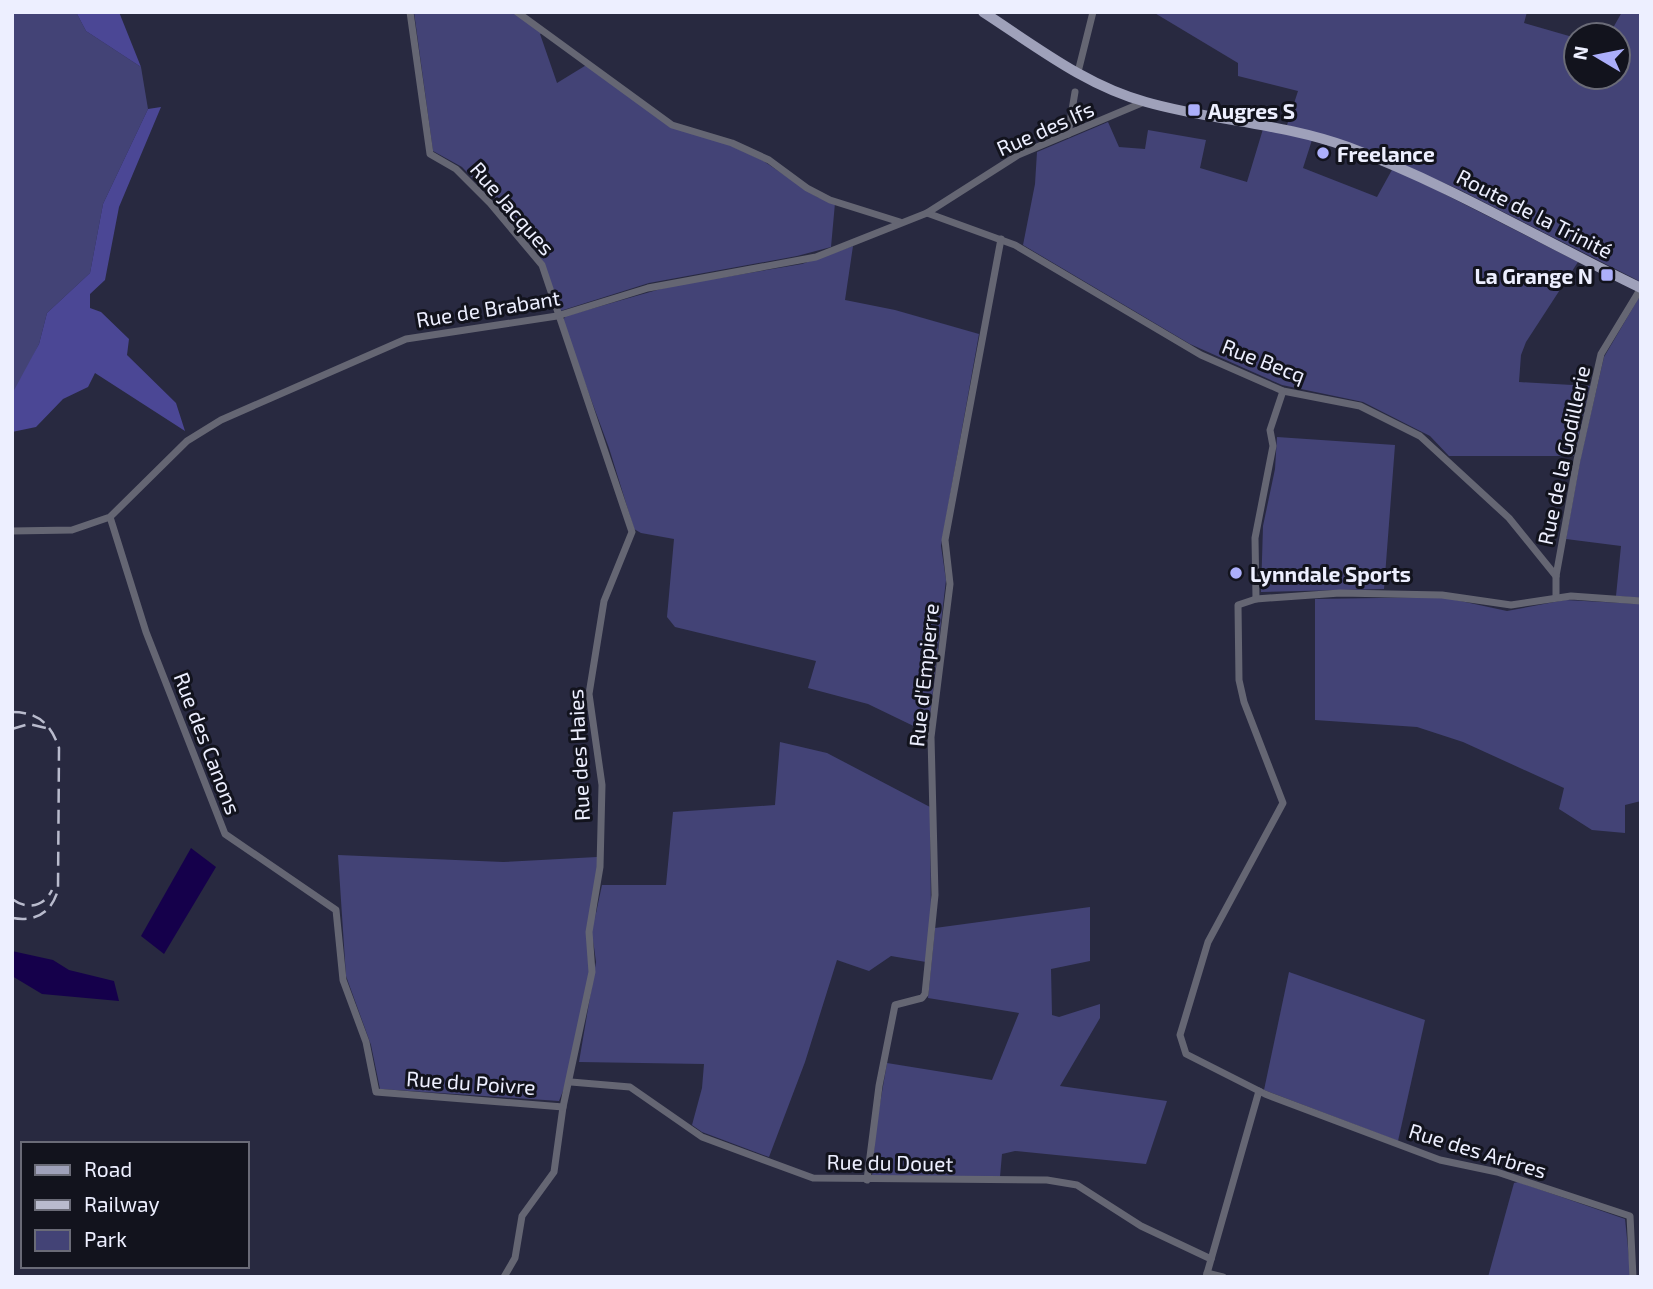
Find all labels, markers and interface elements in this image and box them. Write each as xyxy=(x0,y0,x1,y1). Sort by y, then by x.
north arrow xyxy=(1562,21,1632,91)
text: N xyxy=(1567,44,1592,62)
street label: Rue des Ifs xyxy=(993,95,1097,161)
place label: Augres S xyxy=(1208,98,1295,123)
marker: Augres S xyxy=(1186,102,1202,118)
place label: Freelance xyxy=(1337,141,1435,166)
marker: Freelance xyxy=(1315,145,1331,161)
street label: Rue Jacques xyxy=(466,156,560,260)
street label: Route de la Trinité xyxy=(1453,163,1617,263)
place label: La Grange N xyxy=(1475,263,1593,288)
marker: La Grange N xyxy=(1599,267,1615,283)
street label: Rue de Brabant xyxy=(414,284,562,332)
street label: Rue Becq xyxy=(1219,333,1309,387)
street label: Rue de la Godillerie xyxy=(1532,363,1594,547)
place label: Lynndale Sports xyxy=(1250,561,1411,587)
marker: Lynndale Sports xyxy=(1228,565,1244,581)
street label: Rue d'Empierre xyxy=(903,602,943,748)
street label: Rue des Canons xyxy=(169,668,247,818)
street label: Rue des Haies xyxy=(562,688,594,822)
street label: Rue du Poivre xyxy=(406,1065,536,1099)
street label: Rue des Arbres xyxy=(1406,1117,1550,1183)
legend xyxy=(21,1142,248,1268)
street label: Rue du Douet xyxy=(826,1148,954,1176)
text: Road xyxy=(84,1156,132,1181)
text: Railway xyxy=(84,1191,160,1216)
text: Park xyxy=(84,1226,127,1251)

